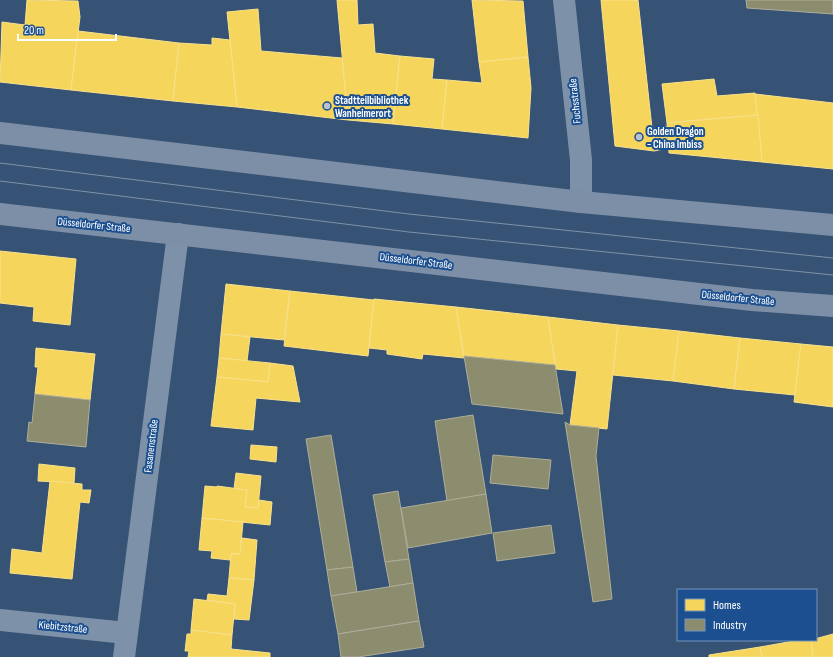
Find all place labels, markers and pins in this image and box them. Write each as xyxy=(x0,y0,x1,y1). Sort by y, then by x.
place label: Stadtteilbibliothek Wanheimerort xyxy=(335,94,409,120)
marker: Stadtteilbibliothek Wanheimerort xyxy=(322,101,332,111)
place label: Golden Dragon - China Imbiss xyxy=(647,125,704,151)
marker: Golden Dragon - China Imbiss xyxy=(634,132,644,142)

